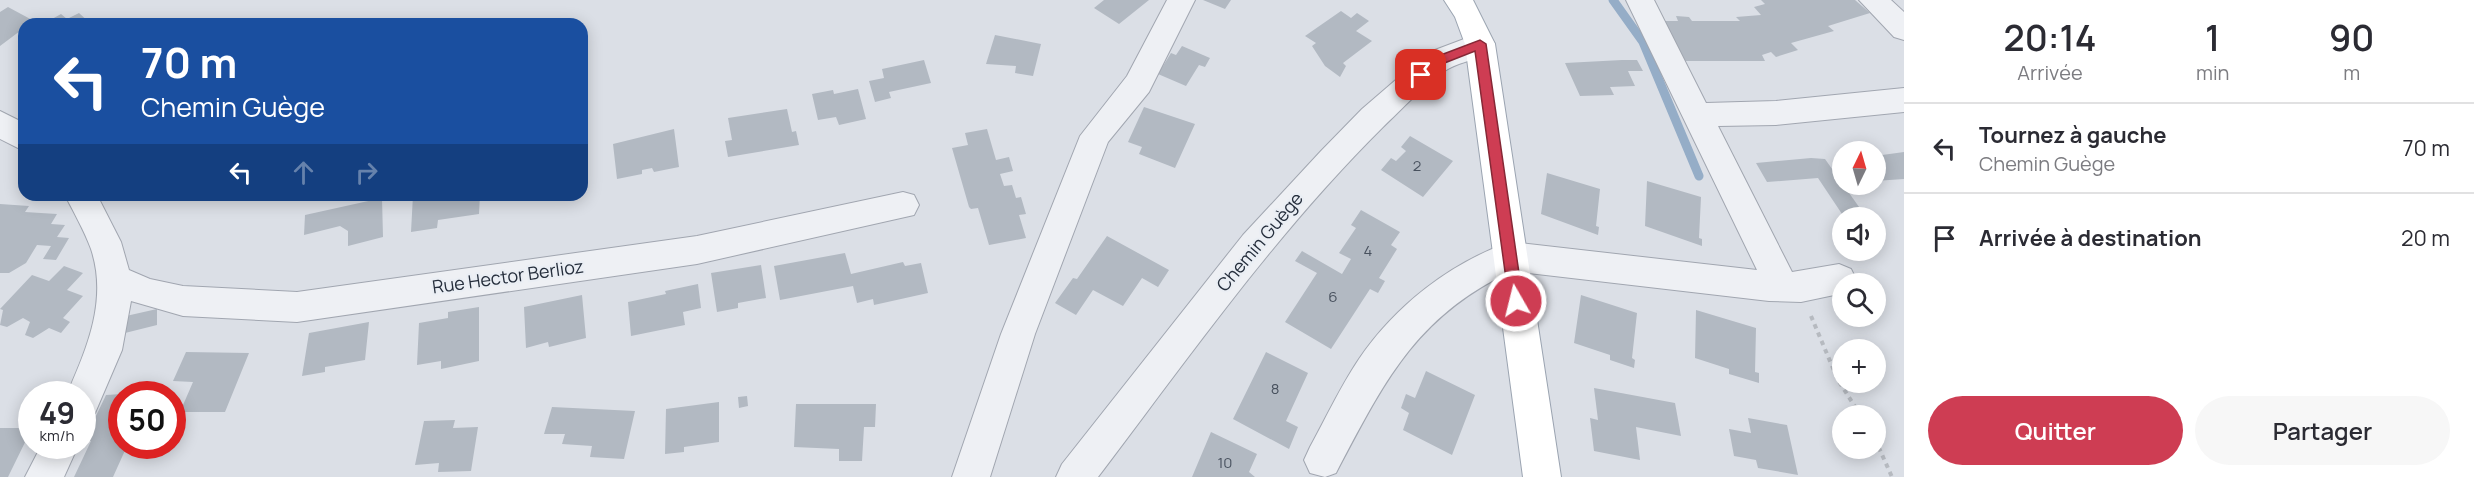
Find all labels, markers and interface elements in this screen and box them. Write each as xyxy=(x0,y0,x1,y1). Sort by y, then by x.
text: 20:14 xyxy=(2004,13,2096,62)
text: 1 xyxy=(2205,13,2220,62)
text: 90 xyxy=(2329,13,2374,62)
text: 70 m xyxy=(141,33,237,91)
icon: left xyxy=(42,42,120,120)
pin xyxy=(1395,49,1446,100)
icon: arrive xyxy=(1404,58,1437,91)
text: Arrivée xyxy=(2017,59,2083,86)
text: min xyxy=(2196,59,2229,86)
text: m xyxy=(2343,59,2360,86)
text: Chemin Guège xyxy=(141,88,325,125)
text: Tournez à gauche xyxy=(1979,120,2166,150)
icon: left xyxy=(1928,132,1961,165)
text: 70 m xyxy=(2402,133,2450,163)
north arrow xyxy=(1832,141,1886,195)
map controls xyxy=(1832,141,1886,459)
text: Chemin Guège xyxy=(1979,150,2115,177)
house number: 2 xyxy=(1413,155,1421,176)
icon: left xyxy=(224,156,257,189)
icon: ahead xyxy=(287,156,320,189)
icon: right xyxy=(350,156,383,189)
street label: Chemin Guège xyxy=(1211,187,1308,296)
button: sound xyxy=(1832,207,1886,261)
icon: arrive xyxy=(1928,222,1961,255)
text: Arrivée à destination xyxy=(1979,223,2202,253)
text: 20 m xyxy=(2401,223,2450,253)
house number: 4 xyxy=(1364,240,1373,261)
street label: Rue Hector Berlioz xyxy=(431,253,585,299)
position arrow xyxy=(1484,269,1548,333)
button: search xyxy=(1832,273,1886,327)
house number: 6 xyxy=(1328,286,1338,307)
button: + xyxy=(1832,339,1886,393)
house number: 8 xyxy=(1271,378,1279,399)
speed limit sign: 50 xyxy=(108,381,186,459)
text: 49 xyxy=(39,392,75,433)
button: Quitter xyxy=(1928,396,2183,465)
button: Partager xyxy=(2195,396,2450,465)
button: − xyxy=(1832,405,1886,459)
text: km/h xyxy=(40,425,74,446)
house number: 10 xyxy=(1218,452,1233,473)

